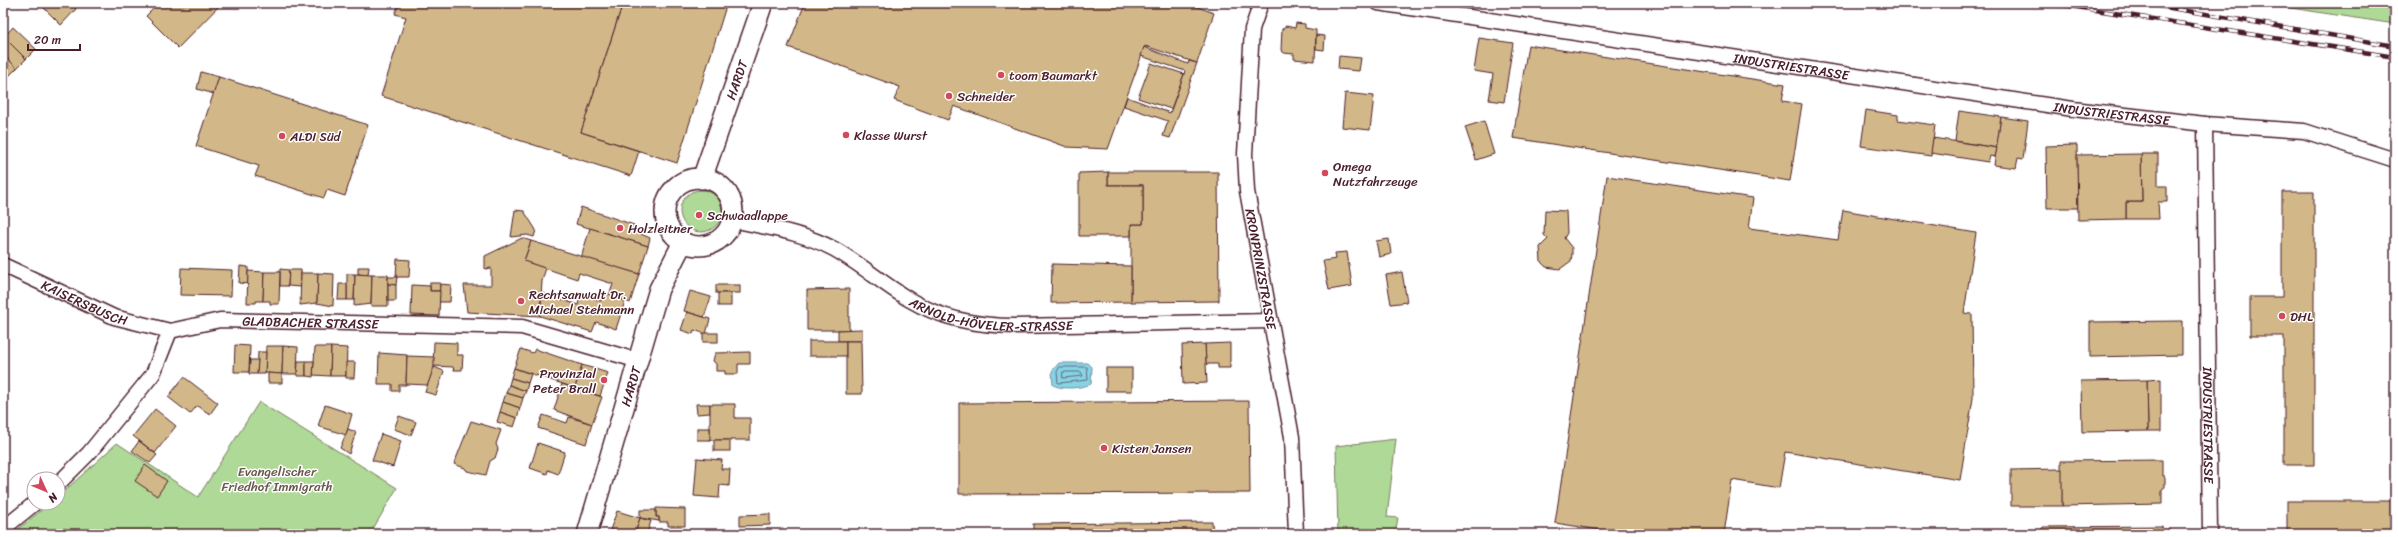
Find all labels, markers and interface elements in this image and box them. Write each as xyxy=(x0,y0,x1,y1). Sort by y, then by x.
scale bar xyxy=(28,26,80,52)
text: 20 m xyxy=(34,29,61,51)
street label: INDUSTRIESTRASSE xyxy=(1731,46,1851,86)
street label: HARDT xyxy=(719,56,754,103)
place label: toom Baumarkt xyxy=(1009,64,1098,87)
marker: toom Baumarkt xyxy=(996,70,1006,80)
place label: Schneider xyxy=(957,85,1015,108)
marker: Schneider xyxy=(944,91,954,101)
street label: INDUSTRIESTRASSE xyxy=(2051,95,2172,132)
place label: Klasse Wurst xyxy=(854,124,928,147)
place label: ALDI Süd xyxy=(289,125,342,148)
marker: Klasse Wurst xyxy=(841,130,851,140)
marker: ALDI Süd xyxy=(277,131,287,141)
place label: Omega Nutzfahrzeuge xyxy=(1333,155,1418,193)
marker: Omega Nutzfahrzeuge xyxy=(1320,168,1330,178)
place label: Schwaadlappe xyxy=(707,204,788,227)
street label: KRONPRINZSTRASSE xyxy=(1239,207,1284,332)
marker: Schwaadlappe xyxy=(694,210,704,220)
place label: Holzleitner xyxy=(628,217,693,240)
marker: Holzleitner xyxy=(615,223,625,233)
street label: KAISERSBUSCH xyxy=(38,273,131,332)
place label: Rechtsanwalt Dr. Michael Stehmann xyxy=(529,283,634,321)
street label: ARNOLD-HÖVELER-STRASSE xyxy=(904,290,1074,338)
marker: Rechtsanwalt Dr. Michael Stehmann xyxy=(516,296,526,306)
place label: DHL xyxy=(2290,305,2313,328)
street label: GLADBACHER STRASSE xyxy=(242,309,380,335)
marker: DHL xyxy=(2277,311,2287,321)
place label: Provinzial Peter Brall xyxy=(533,362,596,400)
street label: HARDT xyxy=(614,363,647,409)
street label: INDUSTRIESTRASSE xyxy=(2196,365,2221,484)
marker: Provinzial Peter Brall xyxy=(599,375,609,385)
place label: Kisten Jansen xyxy=(1112,437,1192,460)
marker: Kisten Jansen xyxy=(1099,443,1109,453)
park label: Evangelischer Friedhof Immigrath xyxy=(221,460,333,498)
north arrow xyxy=(26,471,66,511)
text: N xyxy=(43,488,63,507)

